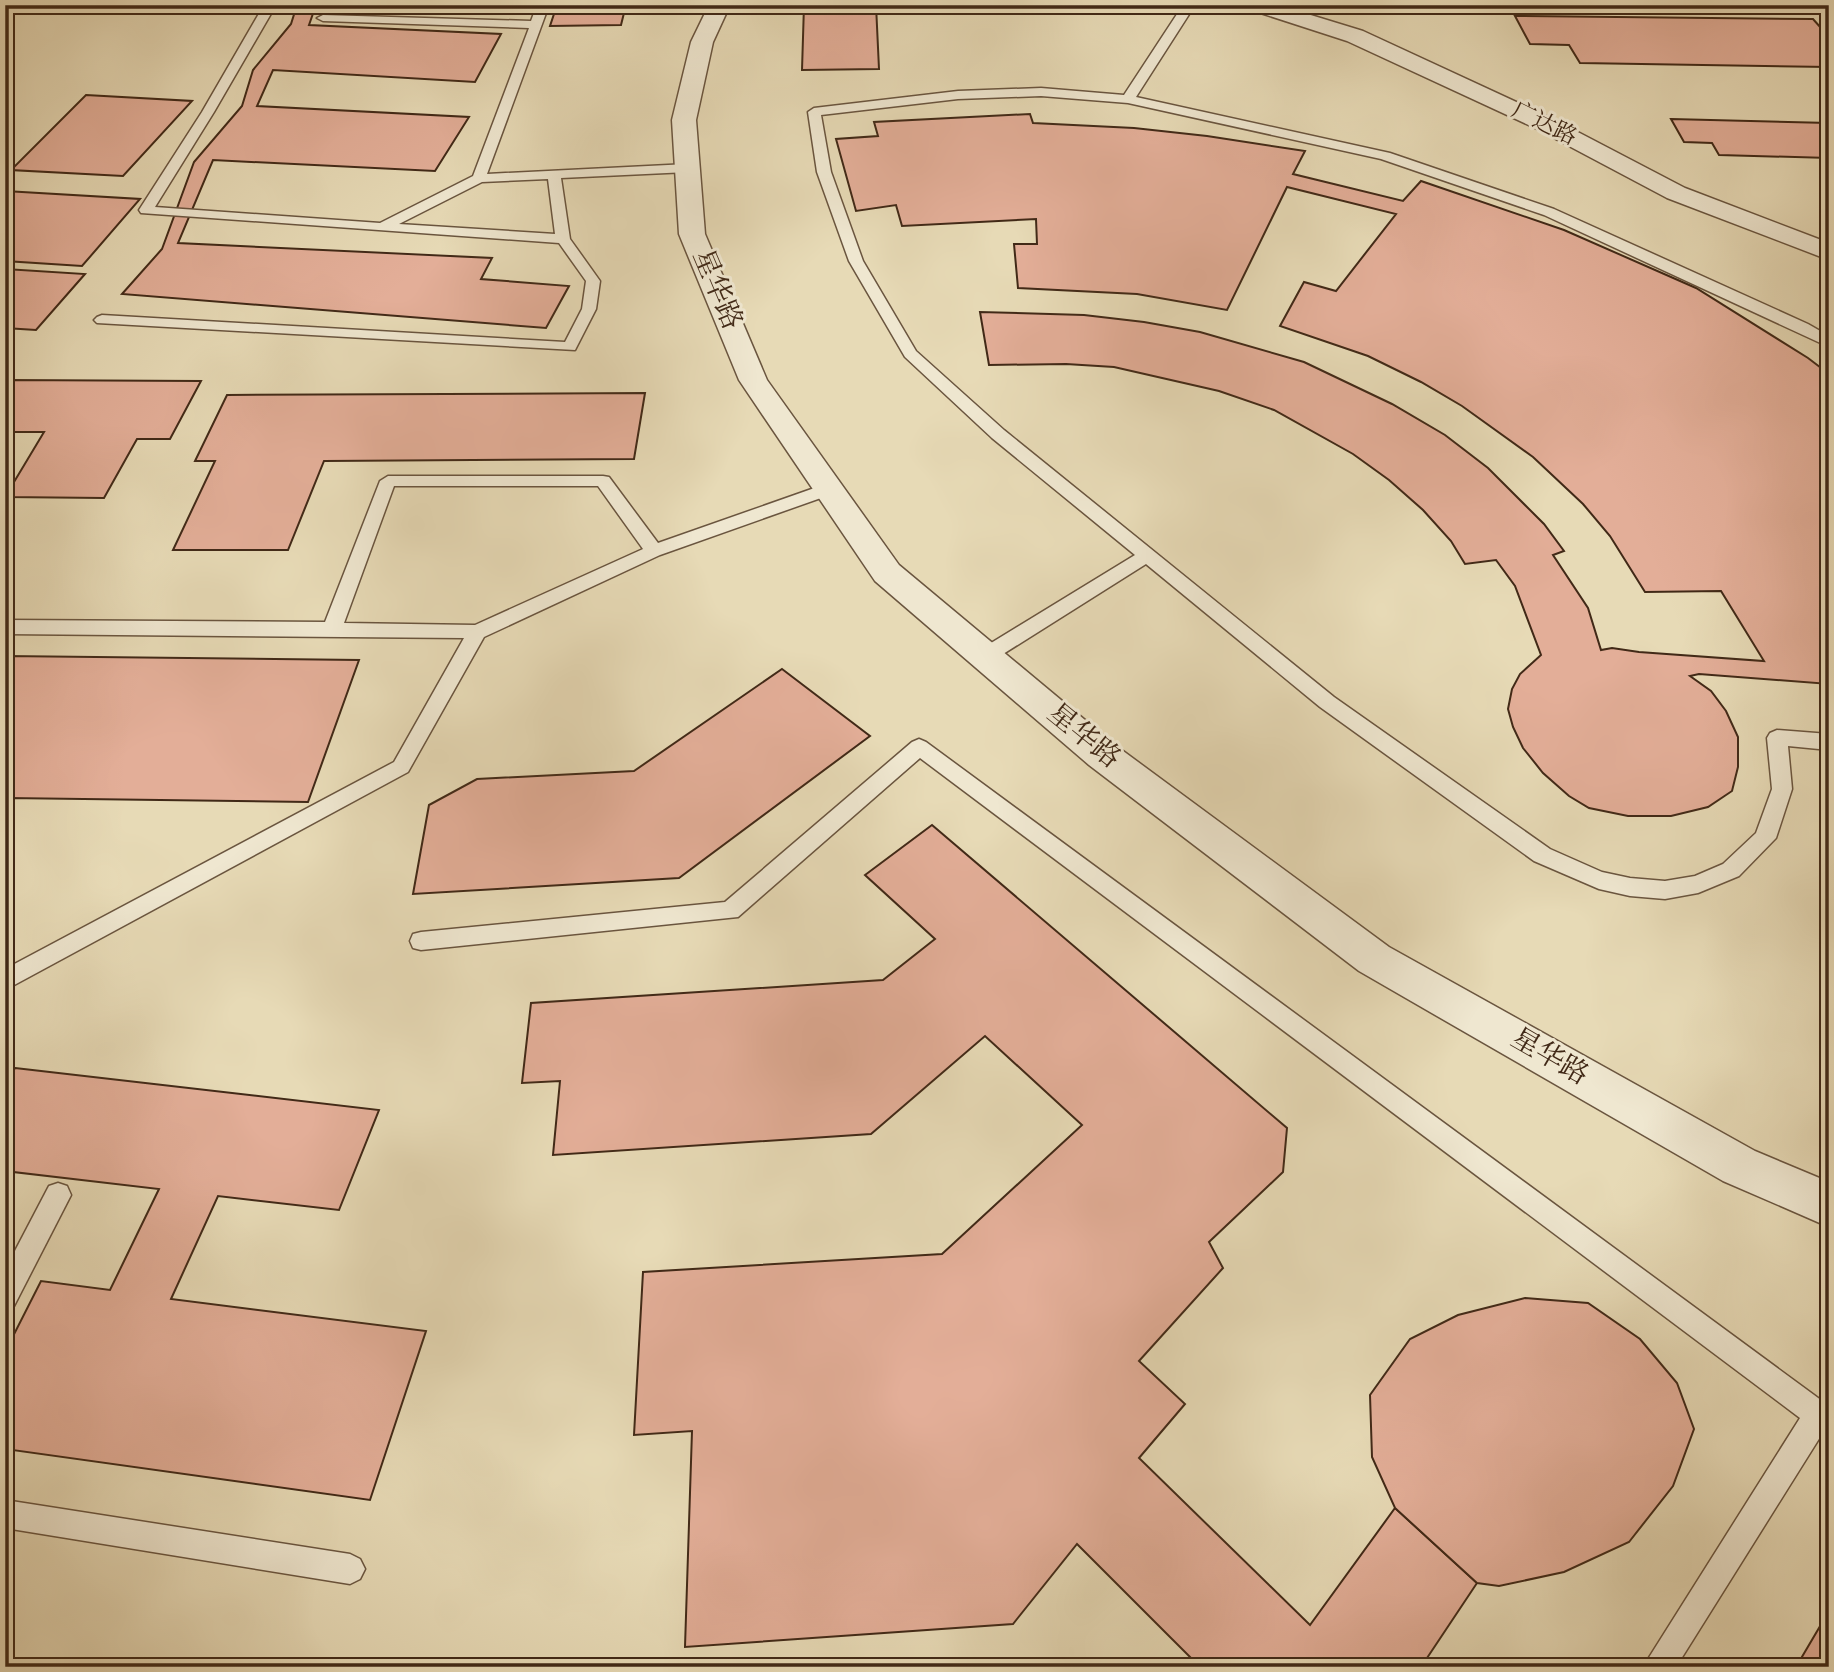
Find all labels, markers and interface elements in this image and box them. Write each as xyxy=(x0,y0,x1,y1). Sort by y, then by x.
street label: 广达路 xyxy=(1508,97,1581,149)
street label: 星华路 xyxy=(687,245,748,334)
street label: 星华路 xyxy=(1042,697,1126,774)
street label: 星华路 xyxy=(1506,1022,1594,1091)

